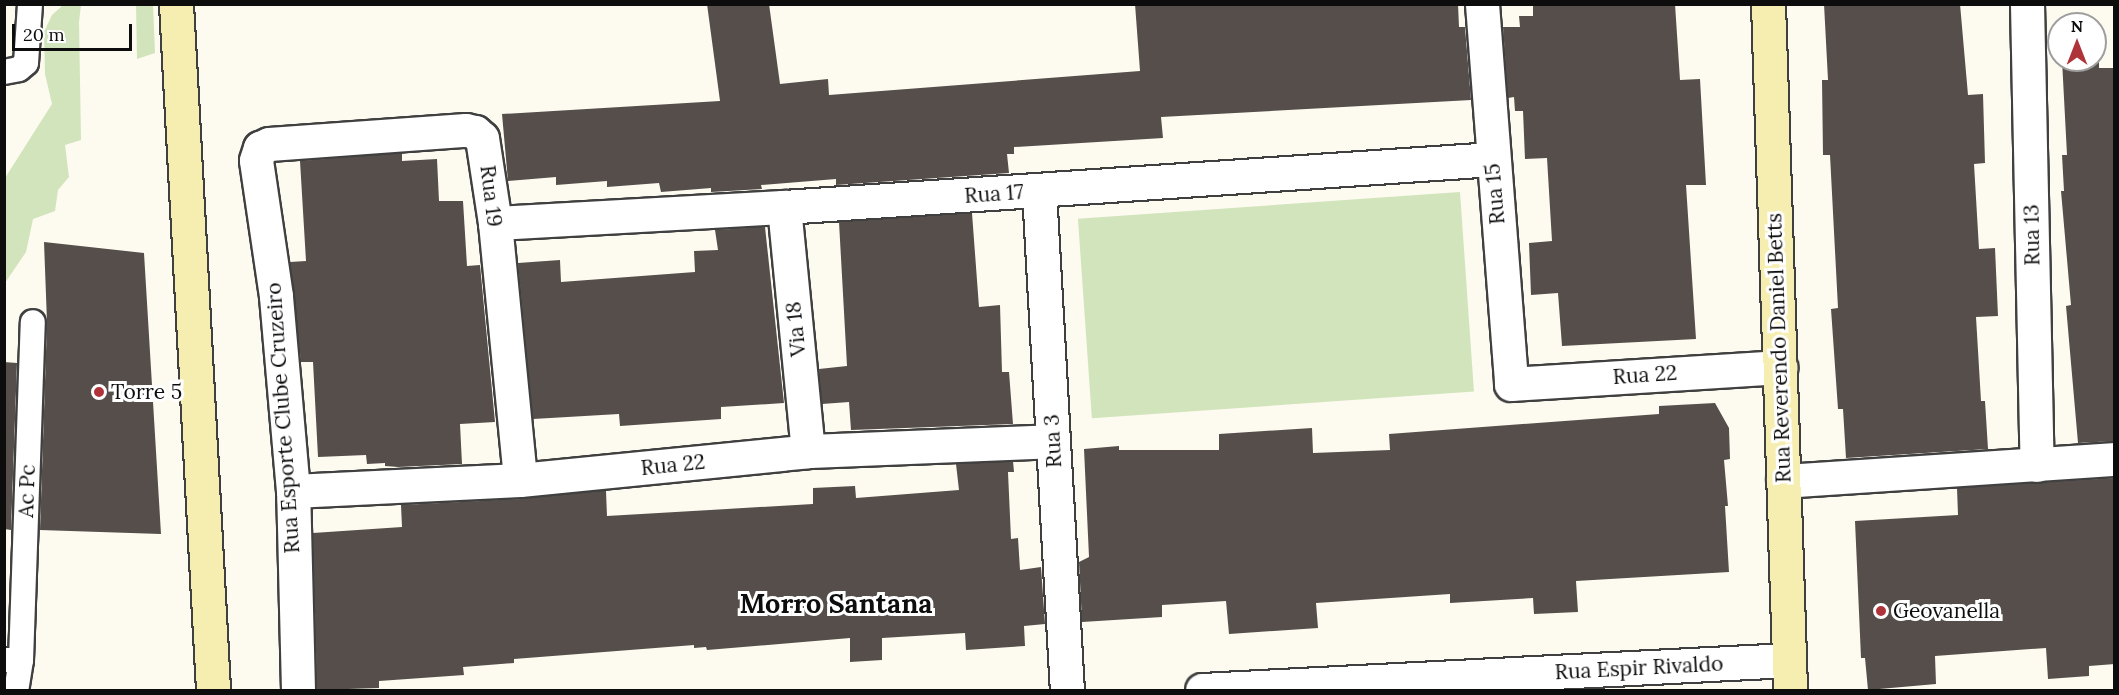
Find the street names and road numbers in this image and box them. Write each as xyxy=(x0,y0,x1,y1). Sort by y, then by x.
street label: Rua 15 xyxy=(1480,162,1510,226)
street label: Rua 19 xyxy=(475,164,507,228)
street label: Rua 17 xyxy=(963,179,1025,209)
street label: Rua 13 xyxy=(2019,204,2045,266)
street label: Rua Reverendo Daniel Betts xyxy=(1762,213,1796,483)
street label: Rua Esporte Clube Cruzeiro xyxy=(261,282,305,554)
street label: Via 18 xyxy=(781,300,811,358)
street label: Rua 22 xyxy=(1612,360,1678,390)
street label: Rua 3 xyxy=(1039,413,1067,469)
street label: Rua 22 xyxy=(640,449,706,481)
street label: Ac Pc xyxy=(13,464,41,518)
street label: Rua Espir Rivaldo xyxy=(1554,651,1724,685)

